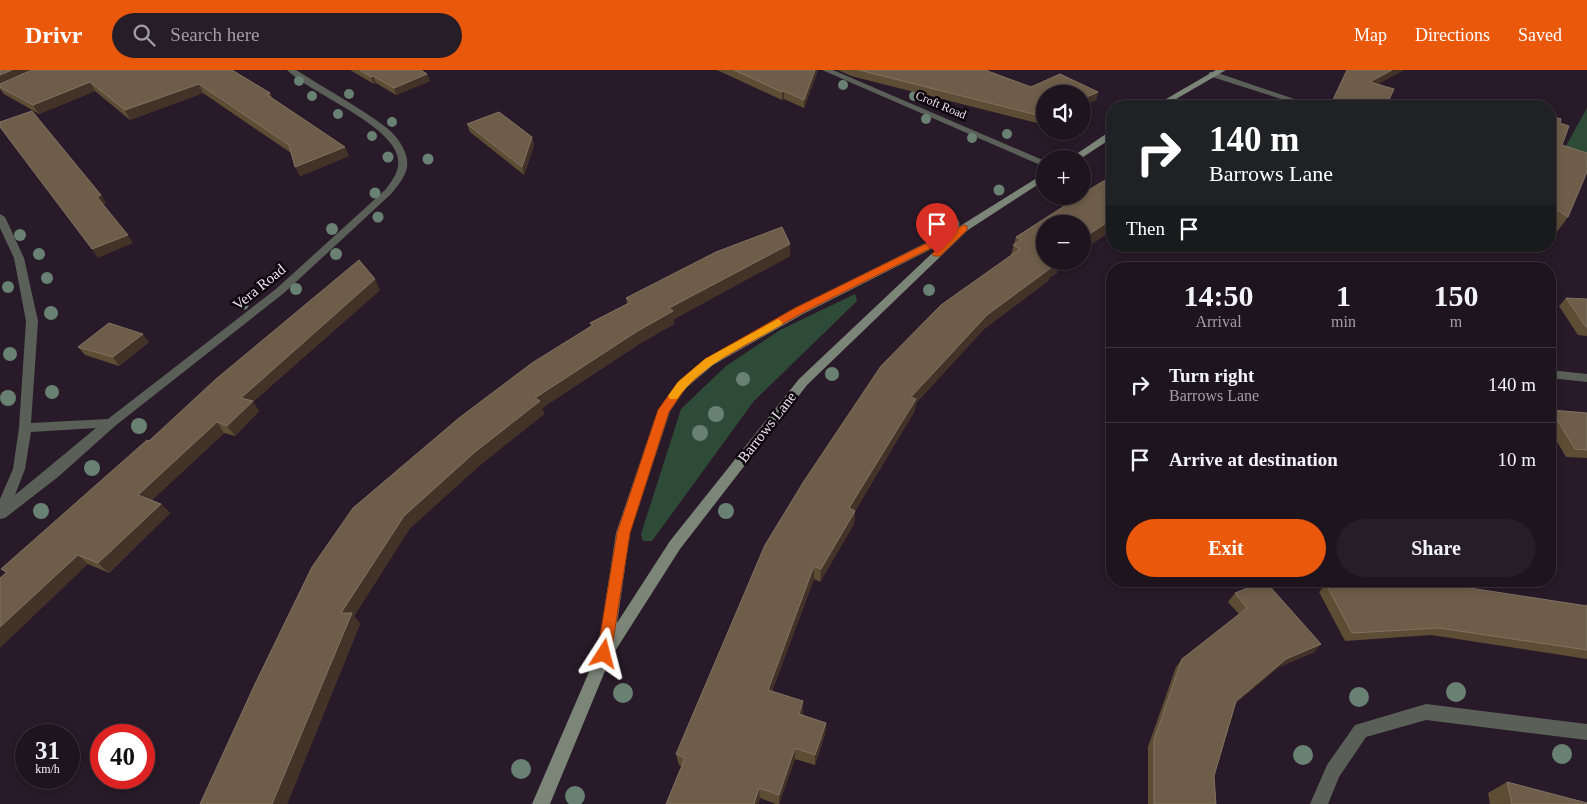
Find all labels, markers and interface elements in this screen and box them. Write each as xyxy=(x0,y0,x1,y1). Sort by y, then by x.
search box xyxy=(112,13,462,58)
icon: search xyxy=(130,21,158,49)
text: Drivr xyxy=(25,22,82,48)
text: Search here xyxy=(170,24,259,45)
text: Map xyxy=(1354,25,1387,45)
text: Directions xyxy=(1415,25,1490,45)
text: Saved xyxy=(1518,25,1562,45)
map controls xyxy=(1036,85,1091,270)
button: sound xyxy=(1036,85,1091,140)
street label: Croft Road xyxy=(914,88,968,122)
icon: right xyxy=(1126,120,1191,185)
text: 140 m xyxy=(1209,120,1299,159)
button: + xyxy=(1036,150,1091,205)
text: Barrows Lane xyxy=(1209,161,1333,186)
pin xyxy=(916,203,958,254)
icon: arrive xyxy=(923,210,951,238)
button: − xyxy=(1036,215,1091,270)
icon: arrive xyxy=(1175,215,1203,243)
text: Then xyxy=(1126,218,1165,239)
street label: Vera Road xyxy=(230,261,289,313)
text: 14:50 xyxy=(1184,279,1254,312)
text: 1 xyxy=(1336,279,1351,312)
text: 150 xyxy=(1433,279,1478,312)
text: Arrival xyxy=(1195,313,1242,330)
text: min xyxy=(1331,313,1356,330)
text: m xyxy=(1450,313,1462,330)
text: Turn right xyxy=(1169,365,1254,386)
icon: right xyxy=(1126,371,1154,399)
text: 140 m xyxy=(1488,374,1536,395)
text: Barrows Lane xyxy=(1169,387,1259,404)
street label: Barrows Lane xyxy=(735,388,800,465)
icon: arrive xyxy=(1126,446,1154,474)
text: Arrive at destination xyxy=(1169,449,1338,470)
text: 10 m xyxy=(1497,449,1536,470)
button: Exit xyxy=(1126,519,1326,577)
button: Share xyxy=(1336,519,1536,577)
position arrow xyxy=(577,627,629,679)
speed limit sign: 40 xyxy=(90,724,155,789)
text: 31 xyxy=(35,737,60,764)
text: km/h xyxy=(35,762,60,776)

